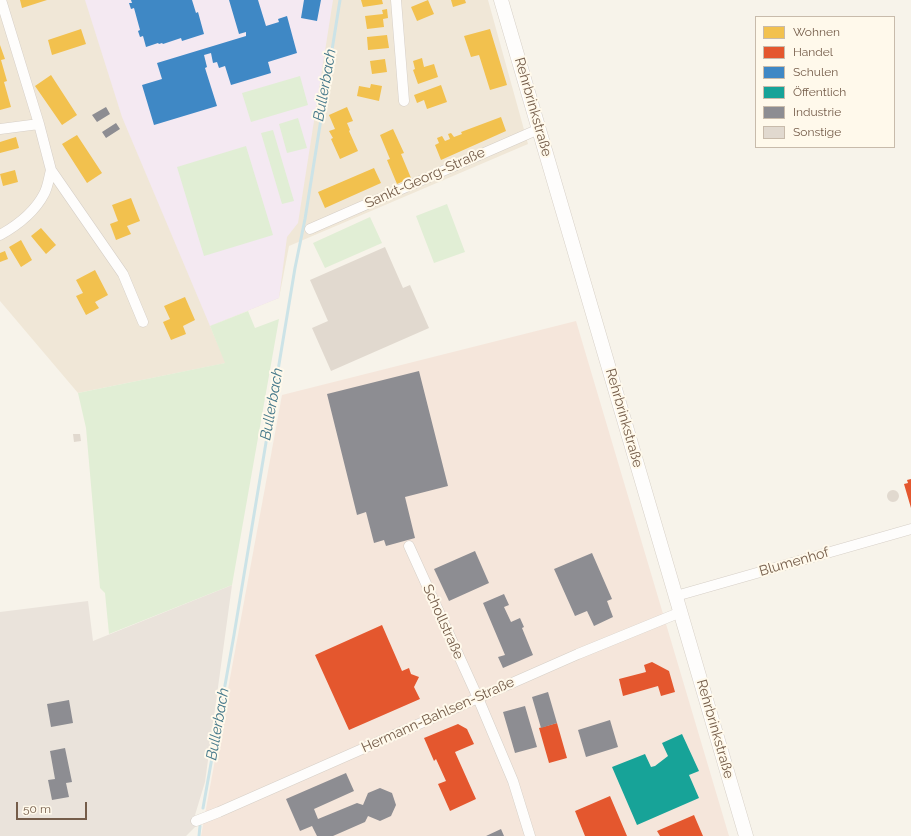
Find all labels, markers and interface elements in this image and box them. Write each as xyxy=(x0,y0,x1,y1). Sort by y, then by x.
legend xyxy=(755,16,895,148)
text: Wohnen xyxy=(793,25,840,39)
text: Handel xyxy=(793,45,833,59)
water label: Bullerbach xyxy=(310,47,340,123)
street label: Rehrbrinkstraße xyxy=(511,56,555,158)
text: Schulen xyxy=(793,65,838,79)
text: Öffentlich xyxy=(793,85,846,99)
text: Industrie xyxy=(793,105,841,119)
text: Sonstige xyxy=(793,125,841,139)
street label: Sankt-Georg-Straße xyxy=(362,144,488,212)
water label: Bullerbach xyxy=(257,366,287,442)
street label: Rehrbrinkstraße xyxy=(602,367,646,469)
street label: Blumenhof xyxy=(757,544,831,580)
street label: Schollstraße xyxy=(419,582,467,662)
street label: Hermann-Bahlsen-Straße xyxy=(359,674,517,756)
street label: Rehrbrinkstraße xyxy=(693,678,737,780)
water label: Bullerbach xyxy=(203,686,233,762)
scale bar xyxy=(18,794,89,820)
text: 50 m xyxy=(23,802,51,816)

